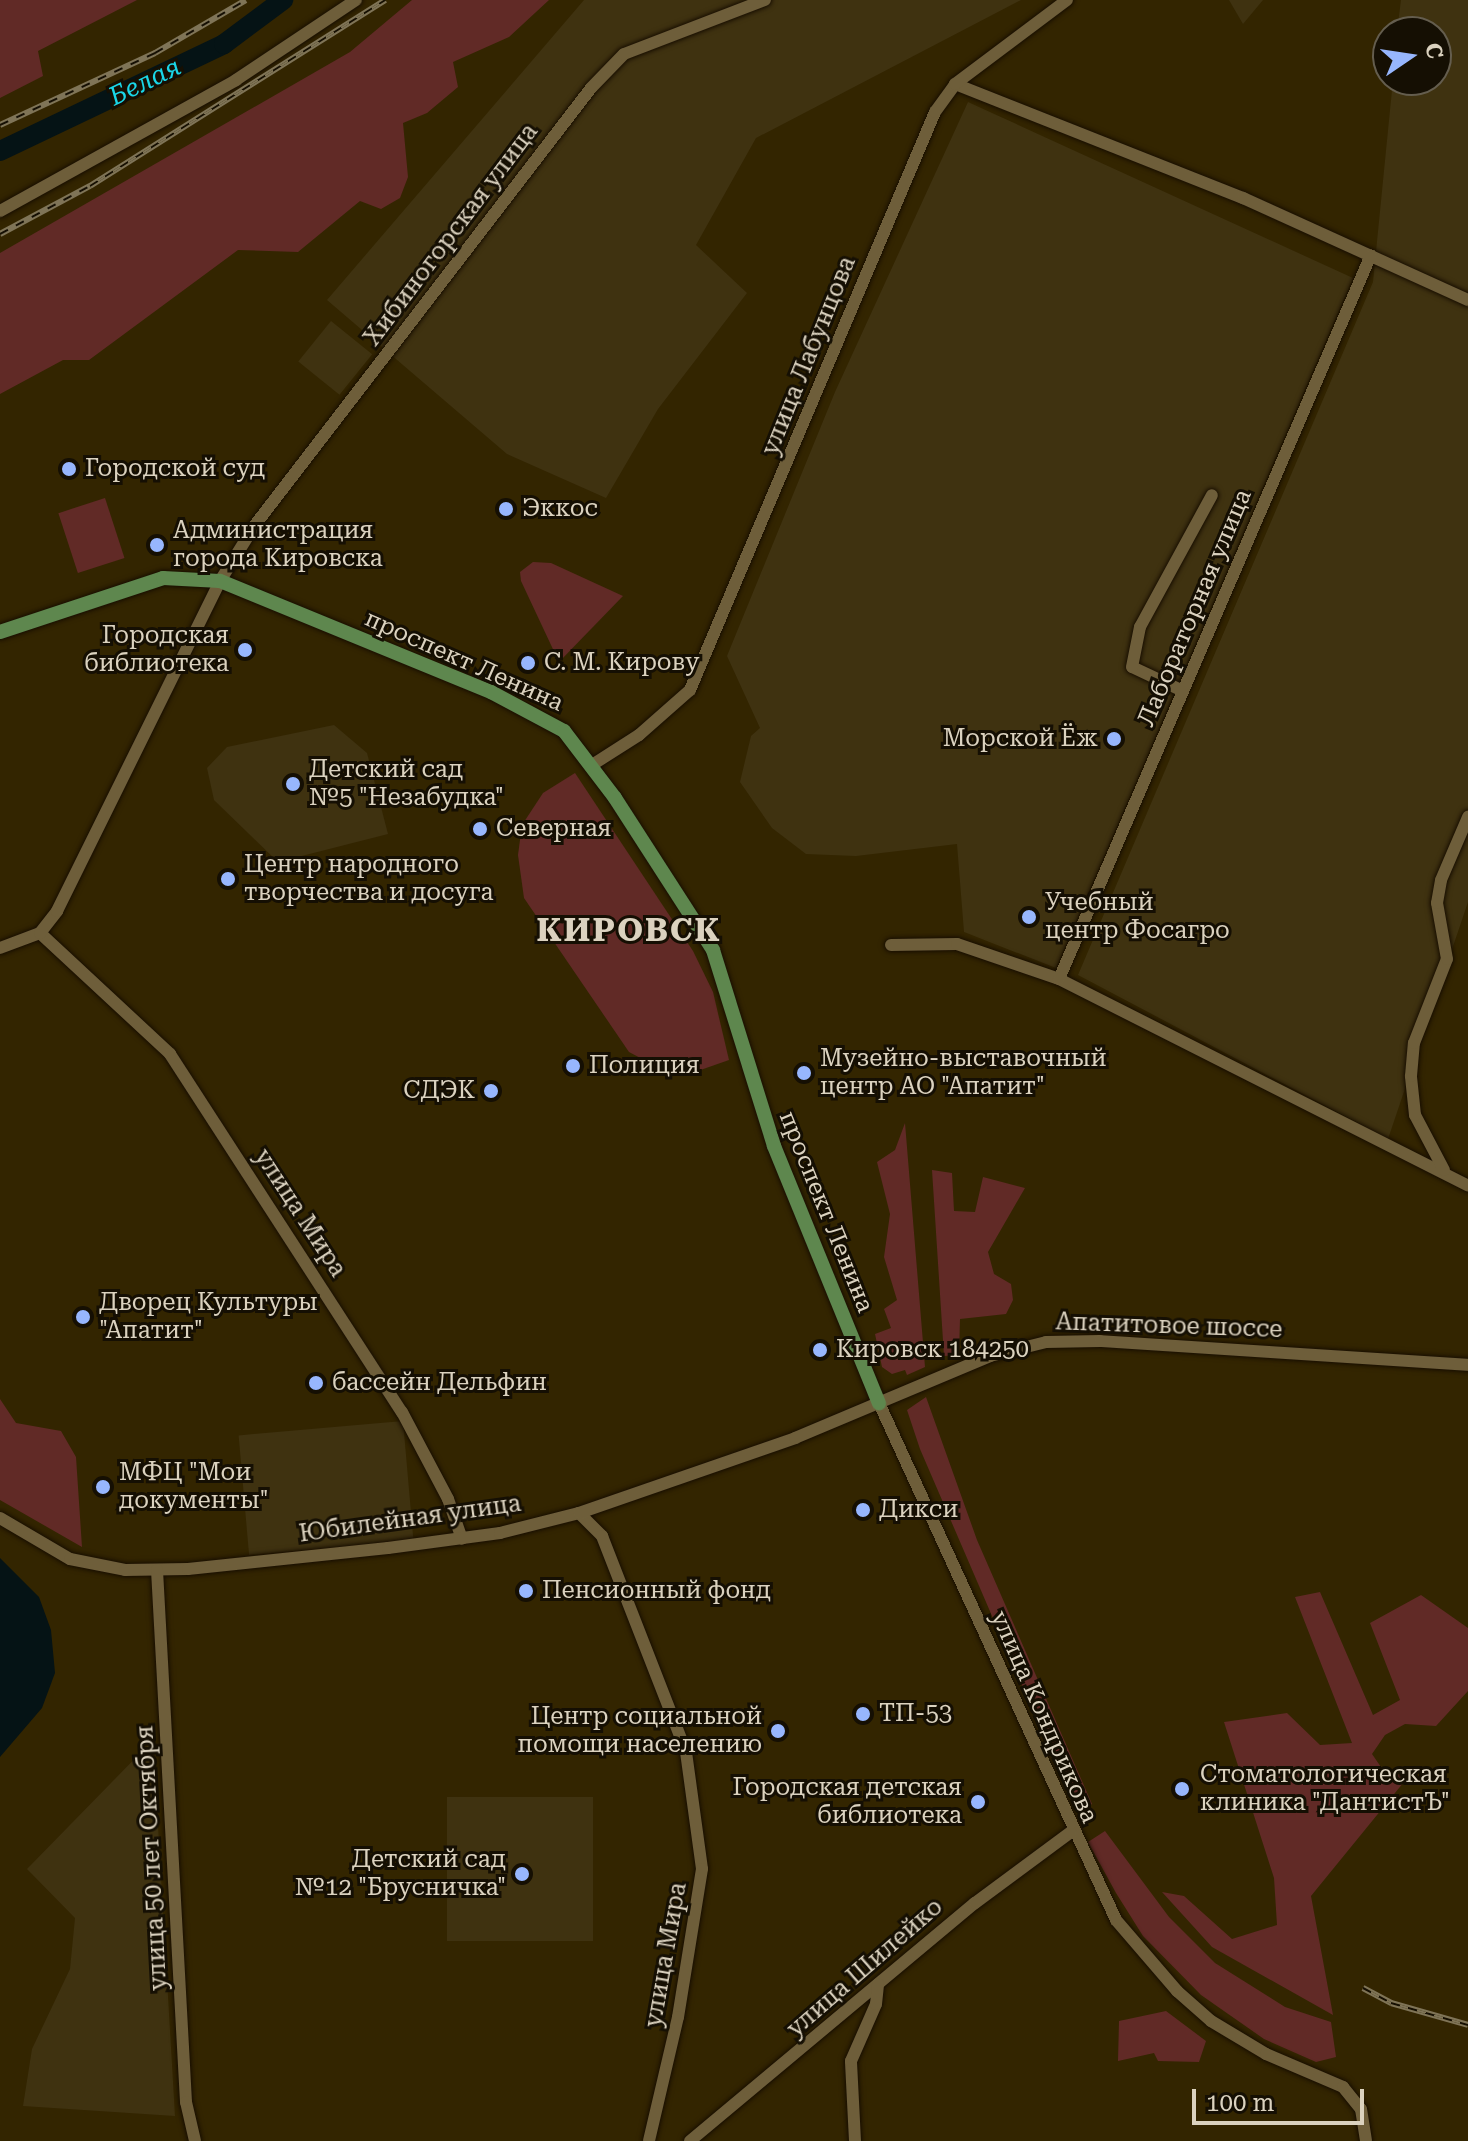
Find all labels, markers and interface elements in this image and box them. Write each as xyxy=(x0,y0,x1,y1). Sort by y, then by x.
north arrow xyxy=(1372,16,1452,96)
text: С xyxy=(1420,41,1448,61)
water label: Белая xyxy=(104,51,186,113)
street label: Хибиногорская улица xyxy=(358,118,544,352)
street label: улица Лабунцова xyxy=(756,252,862,460)
place label: Городской суд xyxy=(85,455,265,483)
marker: Городской суд xyxy=(60,460,78,478)
street label: Лабораторная улица xyxy=(1132,485,1258,731)
place label: Эккос xyxy=(522,495,598,523)
marker: Эккос xyxy=(497,500,515,518)
place label: Администрация города Кировска xyxy=(173,517,383,573)
marker: Администрация города Кировска xyxy=(148,536,166,554)
street label: проспект Ленина xyxy=(360,604,568,718)
place label: Городская библиотека xyxy=(84,622,229,678)
marker: Городская библиотека xyxy=(236,641,254,659)
place label: С. М. Кирову xyxy=(544,649,699,677)
marker: С. М. Кирову xyxy=(519,654,537,672)
place label: Морской Ёж xyxy=(943,725,1098,753)
marker: Морской Ёж xyxy=(1105,730,1123,748)
place label: Детский сад №5 "Незабудка" xyxy=(309,756,504,812)
marker: Детский сад №5 "Незабудка" xyxy=(284,775,302,793)
place label: Северная xyxy=(496,815,611,843)
marker: Северная xyxy=(471,820,489,838)
place label: Центр народного творчества и досуга xyxy=(244,851,494,907)
marker: Центр народного творчества и досуга xyxy=(219,870,237,888)
place label: Учебный центр Фосагро xyxy=(1045,889,1230,945)
marker: Учебный центр Фосагро xyxy=(1020,908,1038,926)
district label: КИРОВСК xyxy=(536,911,722,949)
place label: Музейно-выставочный центр АО "Апатит" xyxy=(820,1045,1107,1101)
place label: Полиция xyxy=(589,1052,700,1080)
marker: Полиция xyxy=(564,1057,582,1075)
marker: Музейно-выставочный центр АО "Апатит" xyxy=(795,1064,813,1082)
place label: СДЭК xyxy=(403,1077,475,1105)
marker: СДЭК xyxy=(482,1082,500,1100)
street label: проспект Ленина xyxy=(772,1107,880,1317)
street label: улица Мира xyxy=(248,1144,352,1282)
place label: Дворец Культуры "Апатит" xyxy=(99,1289,318,1345)
marker: Дворец Культуры "Апатит" xyxy=(74,1308,92,1326)
street label: Апатитовое шоссе xyxy=(1055,1308,1283,1344)
place label: Кировск 184250 xyxy=(836,1336,1029,1364)
marker: Кировск 184250 xyxy=(811,1341,829,1359)
place label: бассейн Дельфин xyxy=(332,1369,547,1397)
marker: бассейн Дельфин xyxy=(307,1374,325,1392)
place label: МФЦ "Мои документы" xyxy=(119,1459,269,1515)
marker: МФЦ "Мои документы" xyxy=(94,1478,112,1496)
street label: Юбилейная улица xyxy=(297,1489,523,1549)
place label: Дикси xyxy=(879,1496,958,1524)
marker: Дикси xyxy=(854,1501,872,1519)
place label: Пенсионный фонд xyxy=(542,1577,771,1605)
marker: Пенсионный фонд xyxy=(517,1582,535,1600)
street label: улица Кондрикова xyxy=(984,1606,1104,1828)
place label: ТП-53 xyxy=(879,1700,952,1728)
place label: Центр социальной помощи населению xyxy=(518,1703,762,1759)
marker: ТП-53 xyxy=(854,1705,872,1723)
marker: Центр социальной помощи населению xyxy=(769,1722,787,1740)
street label: улица 50 лет Октября xyxy=(131,1725,173,1991)
place label: Стоматологическая клиника "ДантистЪ" xyxy=(1200,1761,1450,1817)
place label: Городская детская библиотека xyxy=(732,1774,962,1830)
marker: Стоматологическая клиника "ДантистЪ" xyxy=(1171,1778,1193,1800)
marker: Городская детская библиотека xyxy=(969,1793,987,1811)
place label: Детский сад №12 "Брусничка" xyxy=(295,1846,506,1902)
marker: Детский сад №12 "Брусничка" xyxy=(513,1865,531,1883)
street label: улица Мира xyxy=(639,1880,693,2030)
street label: улица Шилейко xyxy=(781,1893,949,2043)
scale bar xyxy=(1196,2073,1368,2123)
text: 100 m xyxy=(1206,2089,1274,2117)

